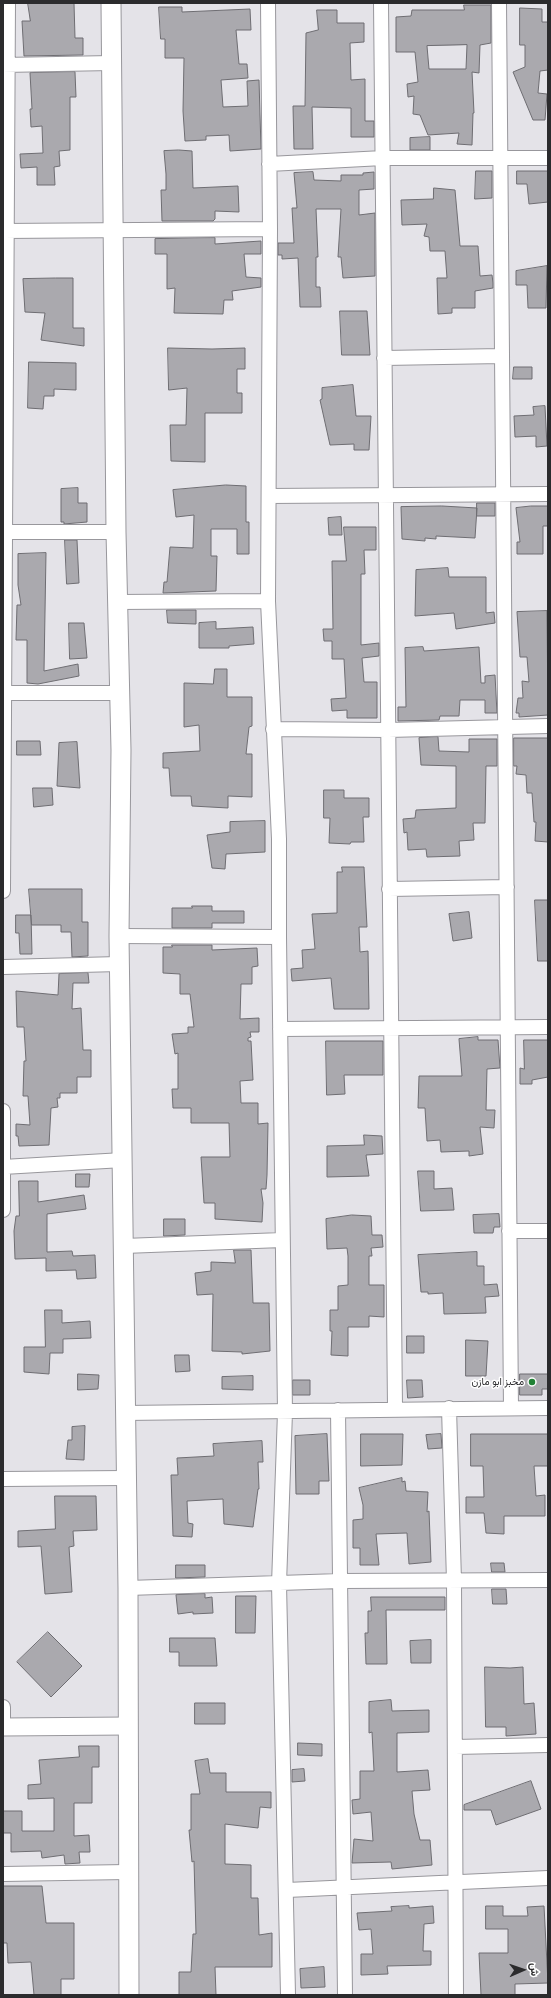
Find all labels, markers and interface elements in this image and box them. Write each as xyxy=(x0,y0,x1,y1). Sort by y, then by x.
place label: مخبز ابو مازن xyxy=(472,1376,524,1388)
marker: مخبز ابو مازن xyxy=(527,1377,537,1387)
north arrow xyxy=(503,1950,543,1990)
text: ش xyxy=(528,1963,542,1976)

